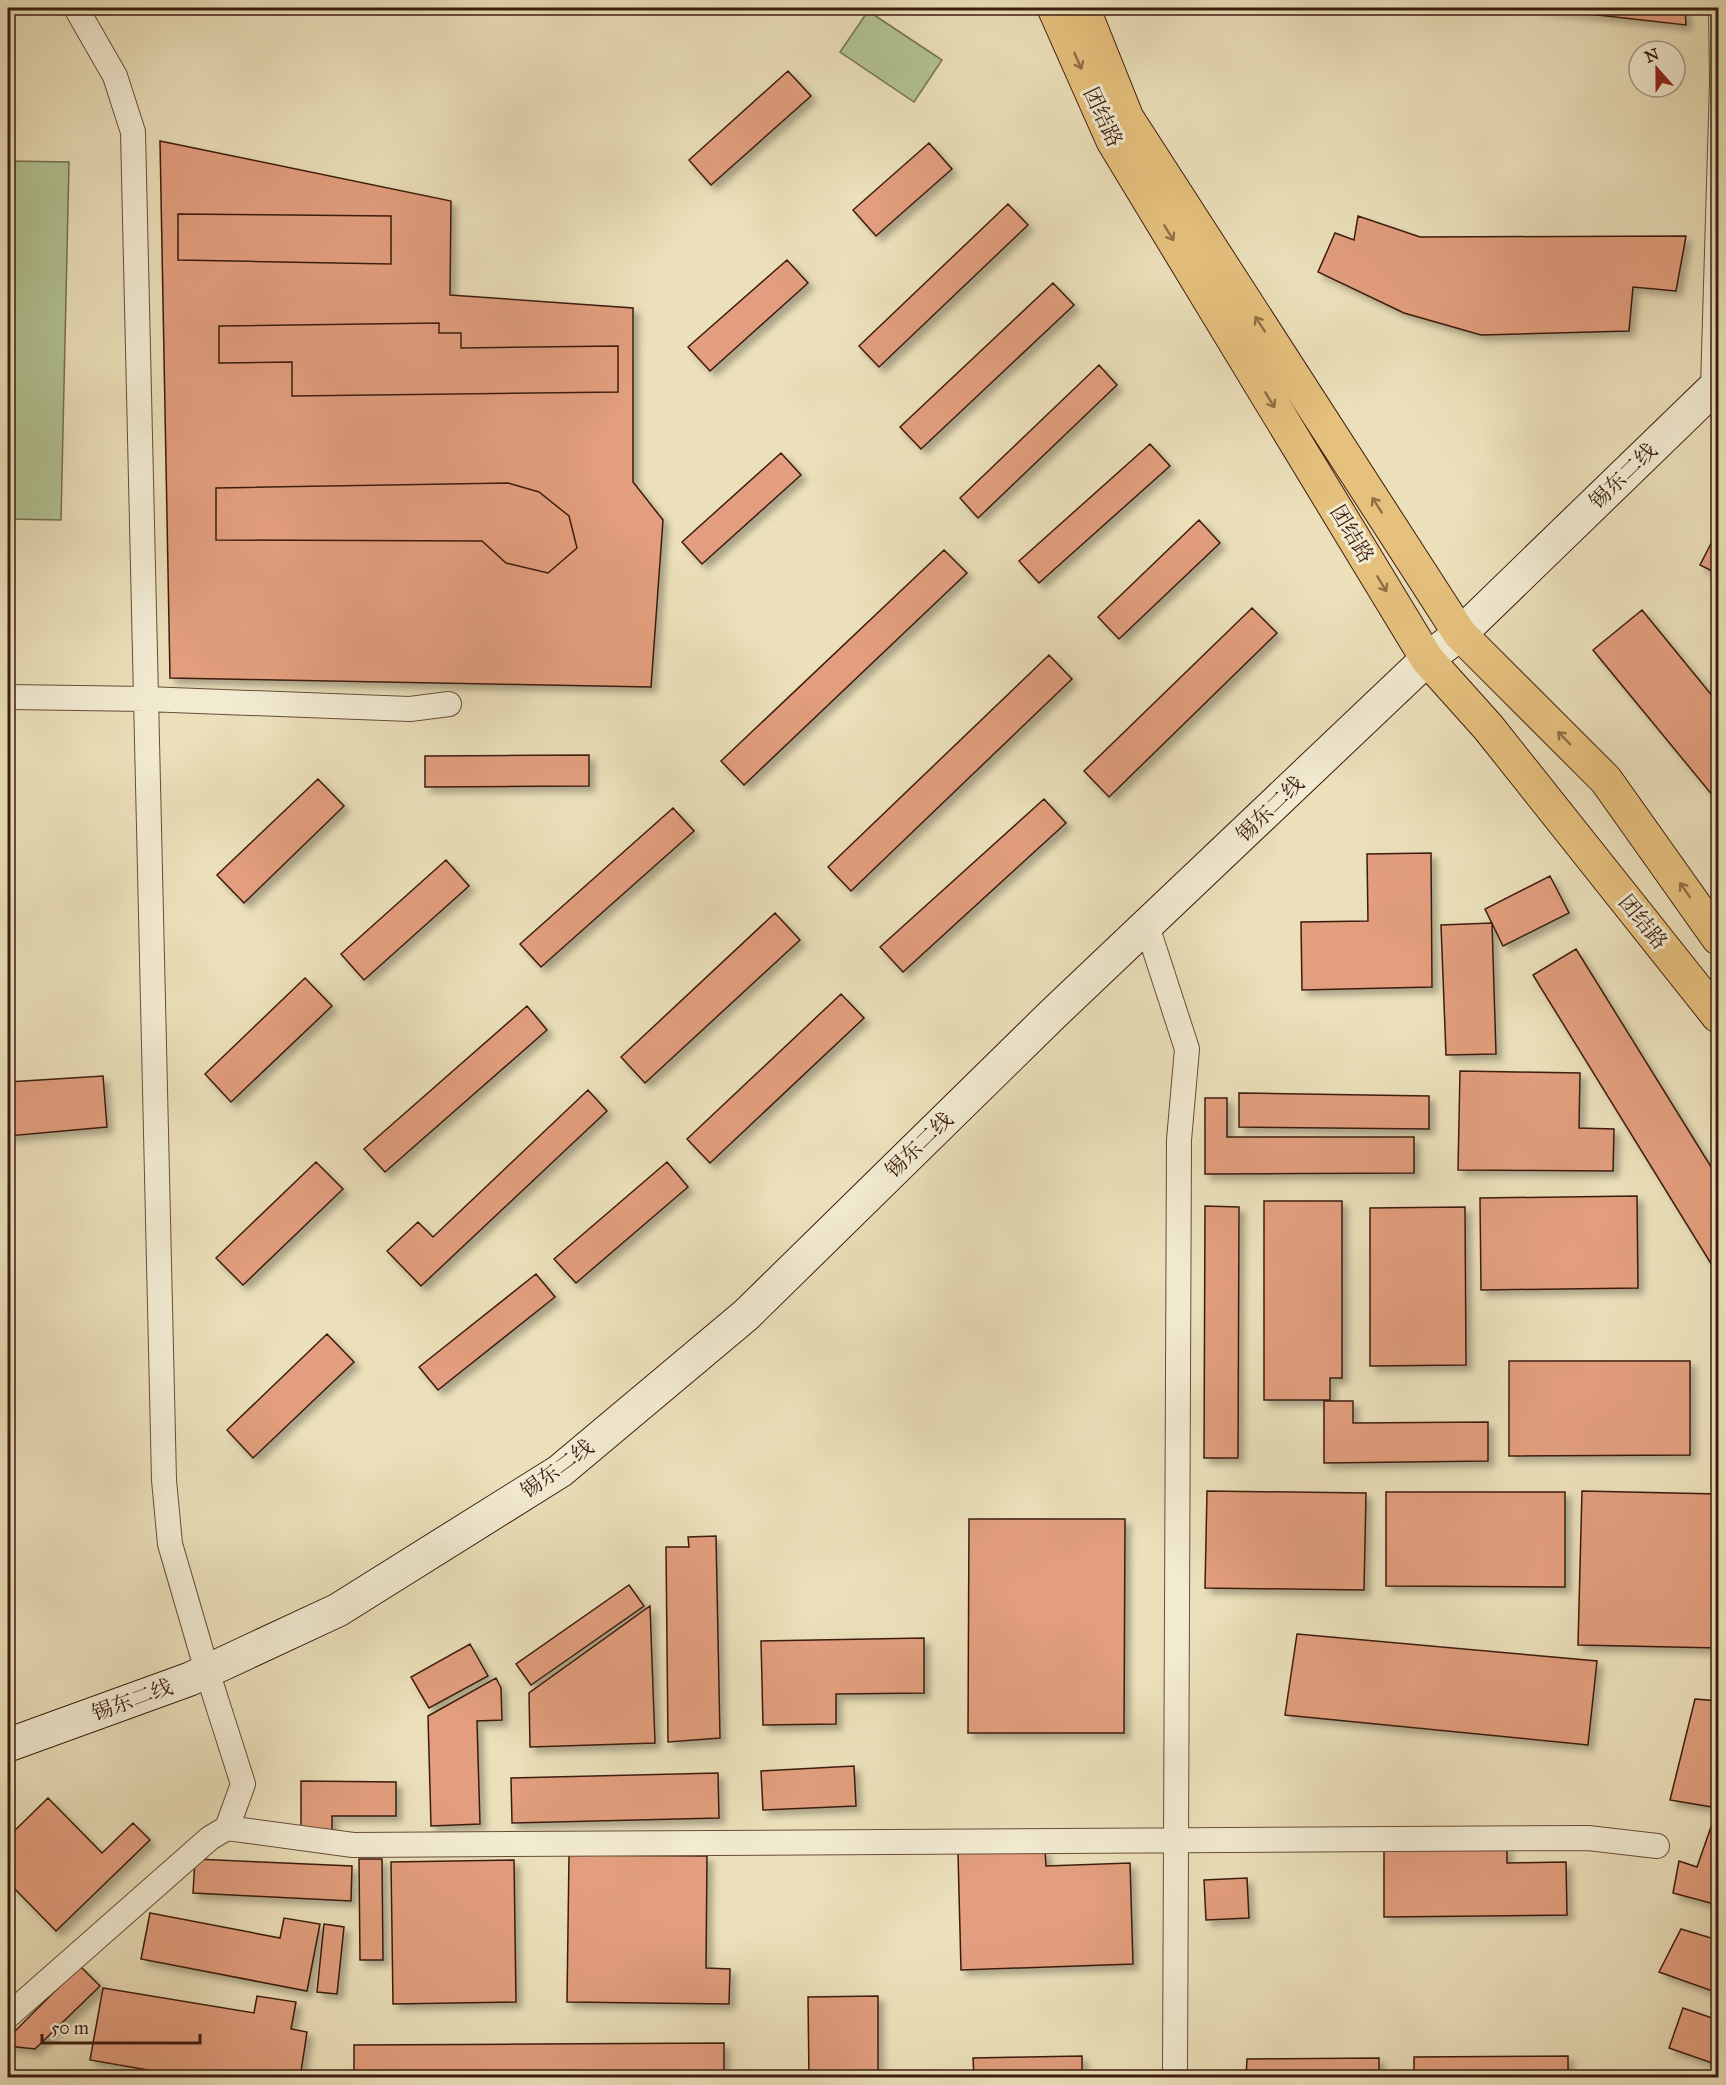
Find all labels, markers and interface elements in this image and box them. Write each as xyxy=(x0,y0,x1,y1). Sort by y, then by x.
north arrow xyxy=(1627,39,1687,99)
text: N xyxy=(1642,44,1662,67)
one-way arrow xyxy=(1073,52,1084,70)
street label: 团结路 xyxy=(1078,83,1128,151)
one-way arrow xyxy=(1163,224,1175,241)
one-way arrow xyxy=(1254,315,1267,332)
one-way arrow xyxy=(1265,391,1277,408)
street label: 锡东二线 xyxy=(1584,437,1662,515)
one-way arrow xyxy=(1371,497,1383,514)
street label: 团结路 xyxy=(1325,500,1379,568)
one-way arrow xyxy=(1377,575,1389,592)
one-way arrow xyxy=(1557,730,1572,745)
street label: 锡东二线 xyxy=(1231,770,1309,848)
one-way arrow xyxy=(1679,883,1691,899)
street label: 团结路 xyxy=(1613,889,1673,955)
street label: 锡东二线 xyxy=(880,1106,958,1184)
street label: 锡东二线 xyxy=(515,1434,599,1504)
street label: 锡东二线 xyxy=(88,1673,176,1727)
scale bar xyxy=(42,2007,200,2045)
text: 50 m xyxy=(51,2017,89,2039)

